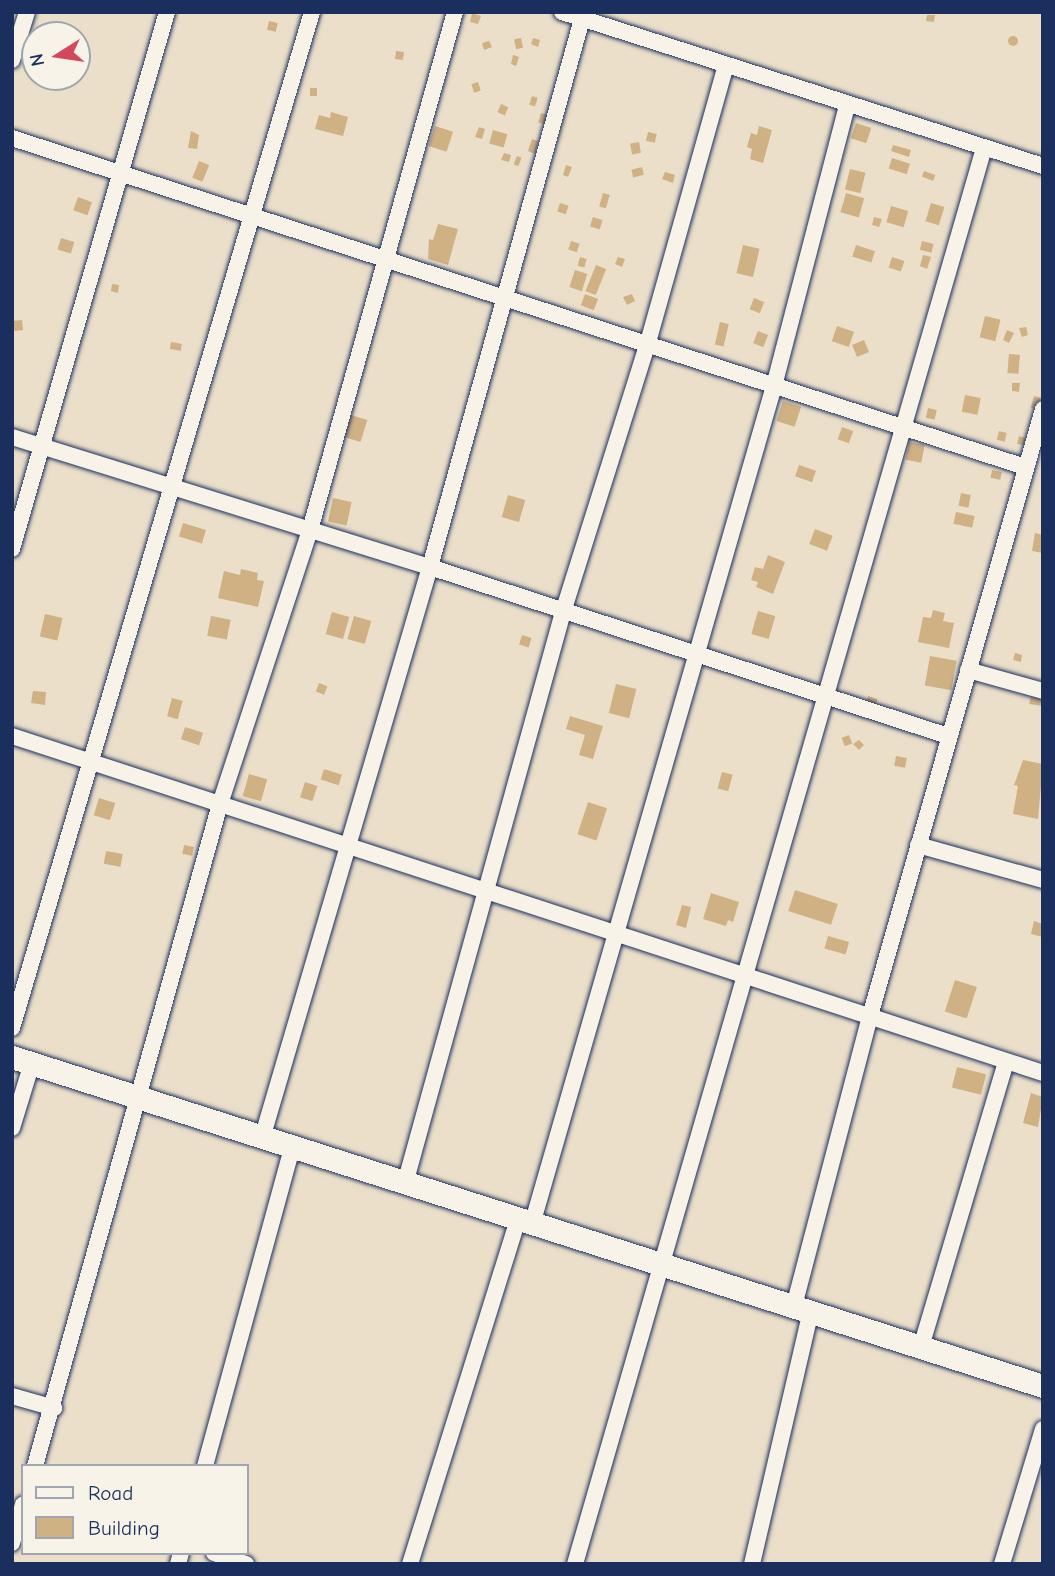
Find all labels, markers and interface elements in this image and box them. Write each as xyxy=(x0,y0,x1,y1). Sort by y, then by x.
north arrow xyxy=(21,21,91,91)
text: N xyxy=(25,52,49,68)
legend xyxy=(21,1464,248,1555)
text: Road xyxy=(88,1481,133,1505)
text: Building xyxy=(88,1516,160,1540)

